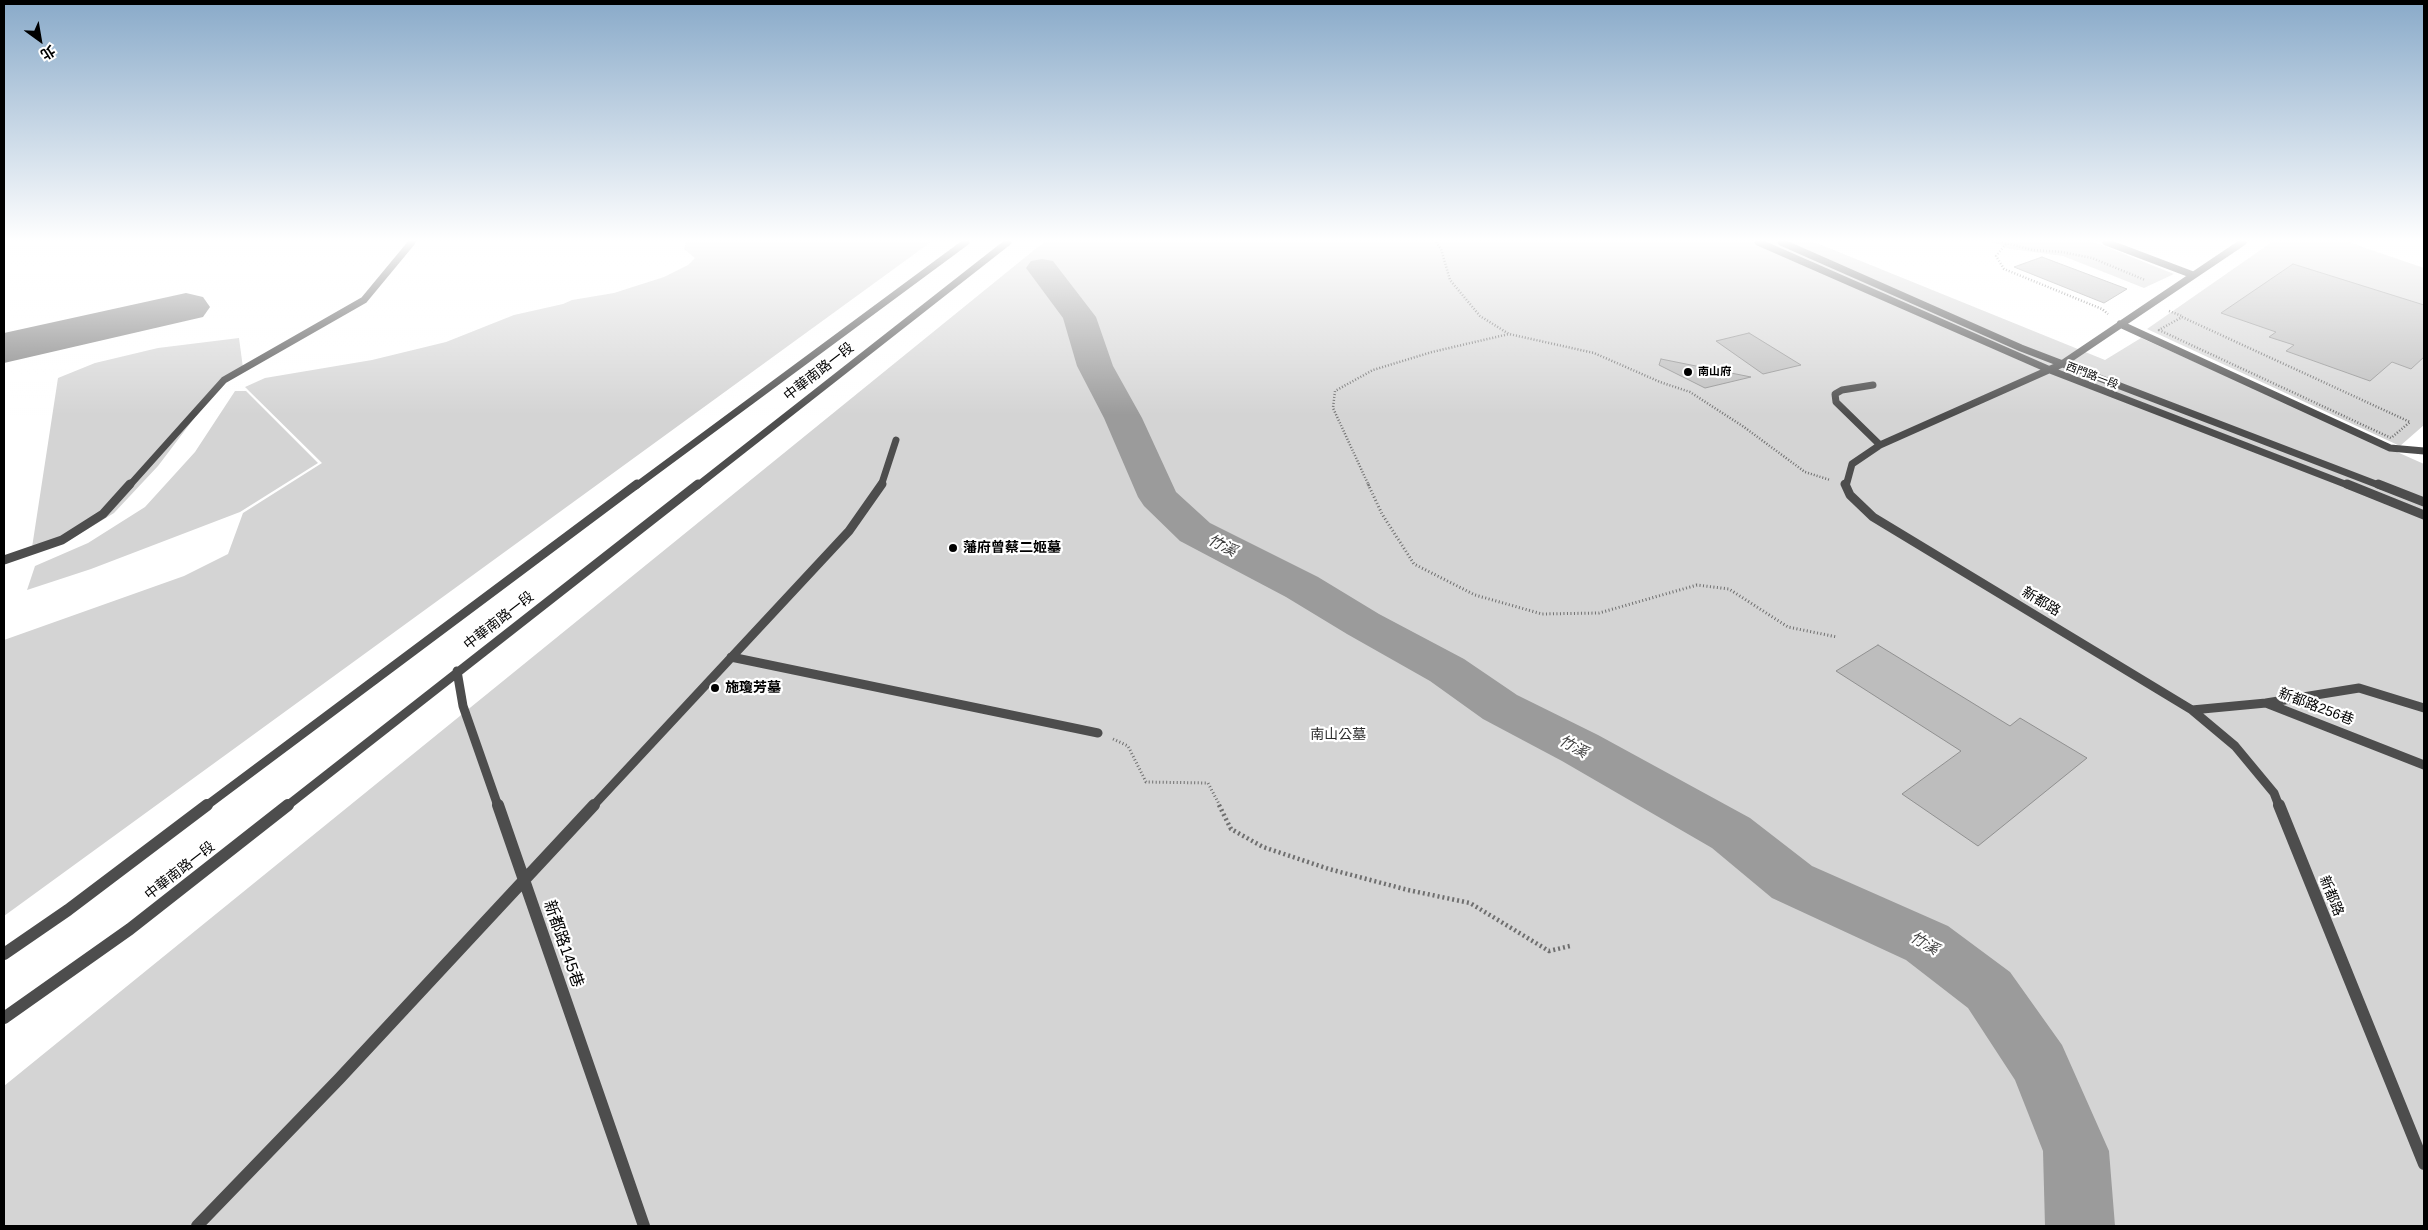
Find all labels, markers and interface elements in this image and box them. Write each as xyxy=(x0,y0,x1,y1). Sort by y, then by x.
north arrow xyxy=(15,15,65,65)
text: 北 xyxy=(38,42,58,63)
street label: 中華南路一段 xyxy=(781,340,857,404)
street label: 西門路一段 xyxy=(2064,360,2120,392)
place label: 南山府 xyxy=(1698,365,1731,379)
marker: 南山府 xyxy=(1682,366,1694,378)
water label: 竹溪 xyxy=(1205,531,1239,561)
place label: 藩府曾蔡二姬墓 xyxy=(963,540,1061,556)
marker: 藩府曾蔡二姬墓 xyxy=(947,542,959,554)
street label: 新都路 xyxy=(2019,584,2063,620)
street label: 中華南路一段 xyxy=(461,589,537,653)
place label: 施瓊芳墓 xyxy=(725,680,781,696)
marker: 施瓊芳墓 xyxy=(709,682,721,694)
street label: 新都路256巷 xyxy=(2276,685,2356,729)
park label: 南山公墓 xyxy=(1310,727,1366,743)
water label: 竹溪 xyxy=(1556,732,1590,762)
street label: 中華南路一段 xyxy=(142,839,218,903)
street label: 新都路 xyxy=(2315,873,2347,919)
street label: 新都路145巷 xyxy=(539,898,587,990)
water label: 竹溪 xyxy=(1907,929,1941,959)

